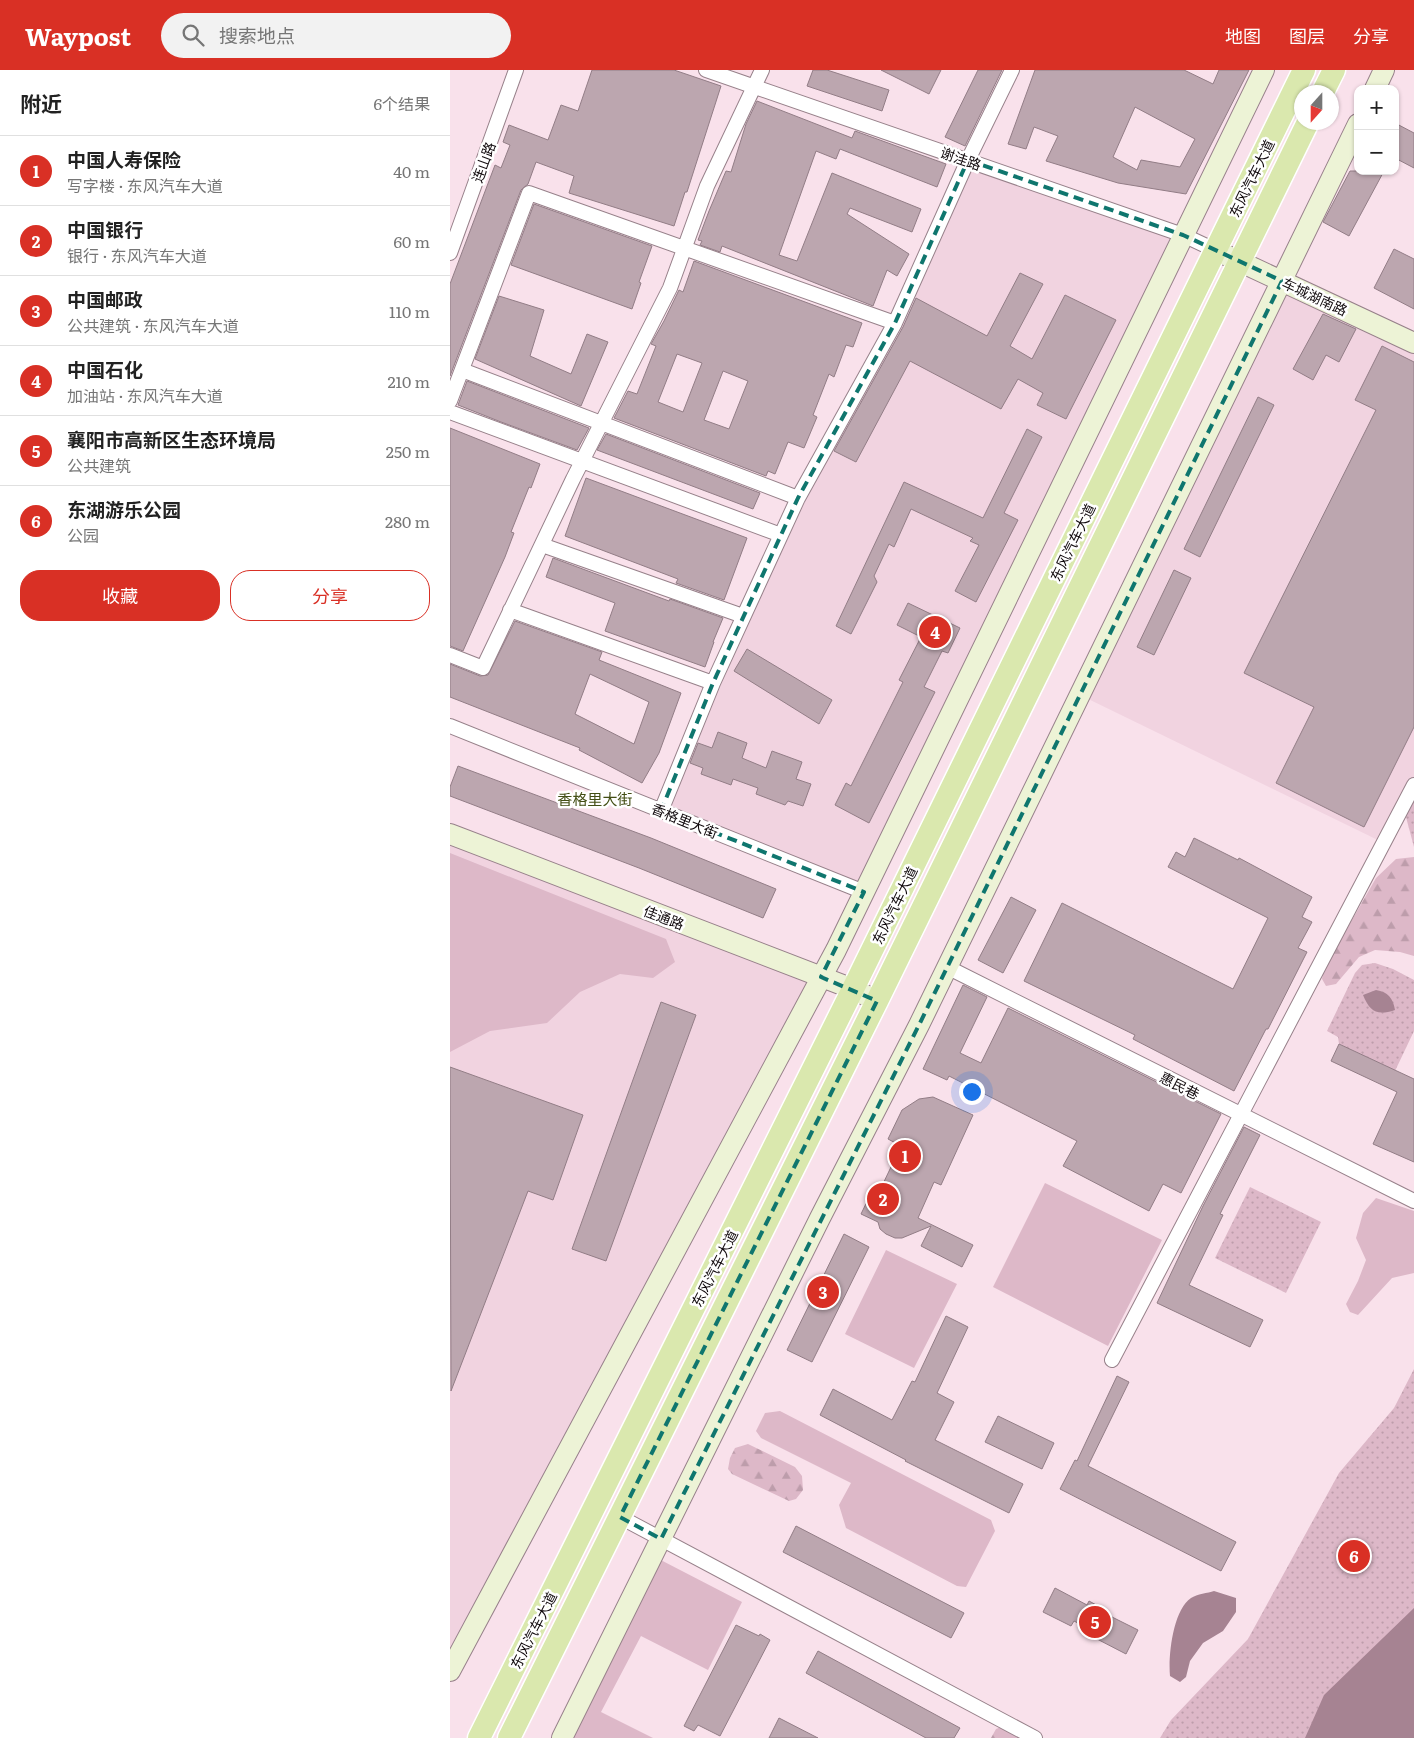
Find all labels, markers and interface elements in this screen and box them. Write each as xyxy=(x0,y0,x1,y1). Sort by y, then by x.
search box xyxy=(161,13,511,58)
text: Waypost xyxy=(25,18,131,53)
icon: search xyxy=(179,21,207,49)
text: 搜索地点 xyxy=(219,21,295,49)
text: 地图 xyxy=(1225,22,1261,49)
text: 图层 xyxy=(1289,22,1325,49)
text: 分享 xyxy=(1353,22,1389,49)
north arrow xyxy=(1294,85,1339,130)
map controls xyxy=(1354,85,1399,175)
button: + xyxy=(1354,85,1399,130)
text: 附近 xyxy=(20,87,62,118)
text: 6个结果 xyxy=(373,91,430,115)
button: − xyxy=(1354,130,1399,175)
street label: 东风汽车大道 xyxy=(1224,136,1278,220)
street label: 连山路 xyxy=(466,139,500,185)
street label: 谢洼路 xyxy=(938,142,984,174)
text: 中国人寿保险 xyxy=(67,145,181,173)
text: 1 xyxy=(33,159,39,183)
text: 40 m xyxy=(393,159,430,183)
text: 写字楼 · 东风汽车大道 xyxy=(67,173,223,197)
text: 中国银行 xyxy=(67,215,143,243)
text: 2 xyxy=(32,229,40,253)
text: 60 m xyxy=(393,229,430,253)
text: 银行 · 东风汽车大道 xyxy=(67,243,207,267)
street label: 车城湖南路 xyxy=(1279,272,1351,320)
text: 中国邮政 xyxy=(67,285,143,313)
text: 3 xyxy=(32,299,40,323)
text: 110 m xyxy=(389,299,430,323)
text: 公共建筑 · 东风汽车大道 xyxy=(67,313,239,337)
text: 中国石化 xyxy=(67,355,143,383)
text: 4 xyxy=(31,369,41,393)
text: 210 m xyxy=(387,369,430,393)
text: 加油站 · 东风汽车大道 xyxy=(67,383,223,407)
text: 襄阳市高新区生态环境局 xyxy=(67,425,276,453)
text: 5 xyxy=(32,439,40,463)
text: 250 m xyxy=(386,439,430,463)
text: 公共建筑 xyxy=(67,453,131,477)
text: 东湖游乐公园 xyxy=(67,495,181,523)
street label: 东风汽车大道 xyxy=(1045,500,1099,584)
text: 6 xyxy=(31,509,41,533)
text: 280 m xyxy=(385,509,430,533)
text: 公园 xyxy=(67,523,99,547)
button: 收藏 xyxy=(20,570,220,621)
button: 分享 xyxy=(230,570,430,621)
pin: 4 xyxy=(919,613,951,651)
district label: 香格里大街 xyxy=(557,787,633,810)
street label: 香格里大街 xyxy=(649,798,721,842)
street label: 东风汽车大道 xyxy=(867,863,921,947)
street label: 佳通路 xyxy=(641,900,687,934)
street label: 惠民巷 xyxy=(1157,1067,1203,1103)
your location xyxy=(959,1079,985,1105)
pin: 1 xyxy=(889,1137,921,1175)
pin: 2 xyxy=(867,1180,899,1218)
street label: 东风汽车大道 xyxy=(686,1226,742,1310)
pin: 3 xyxy=(807,1273,839,1311)
pin: 6 xyxy=(1338,1537,1370,1575)
street label: 东风汽车大道 xyxy=(505,1588,561,1672)
pin: 5 xyxy=(1079,1603,1111,1641)

